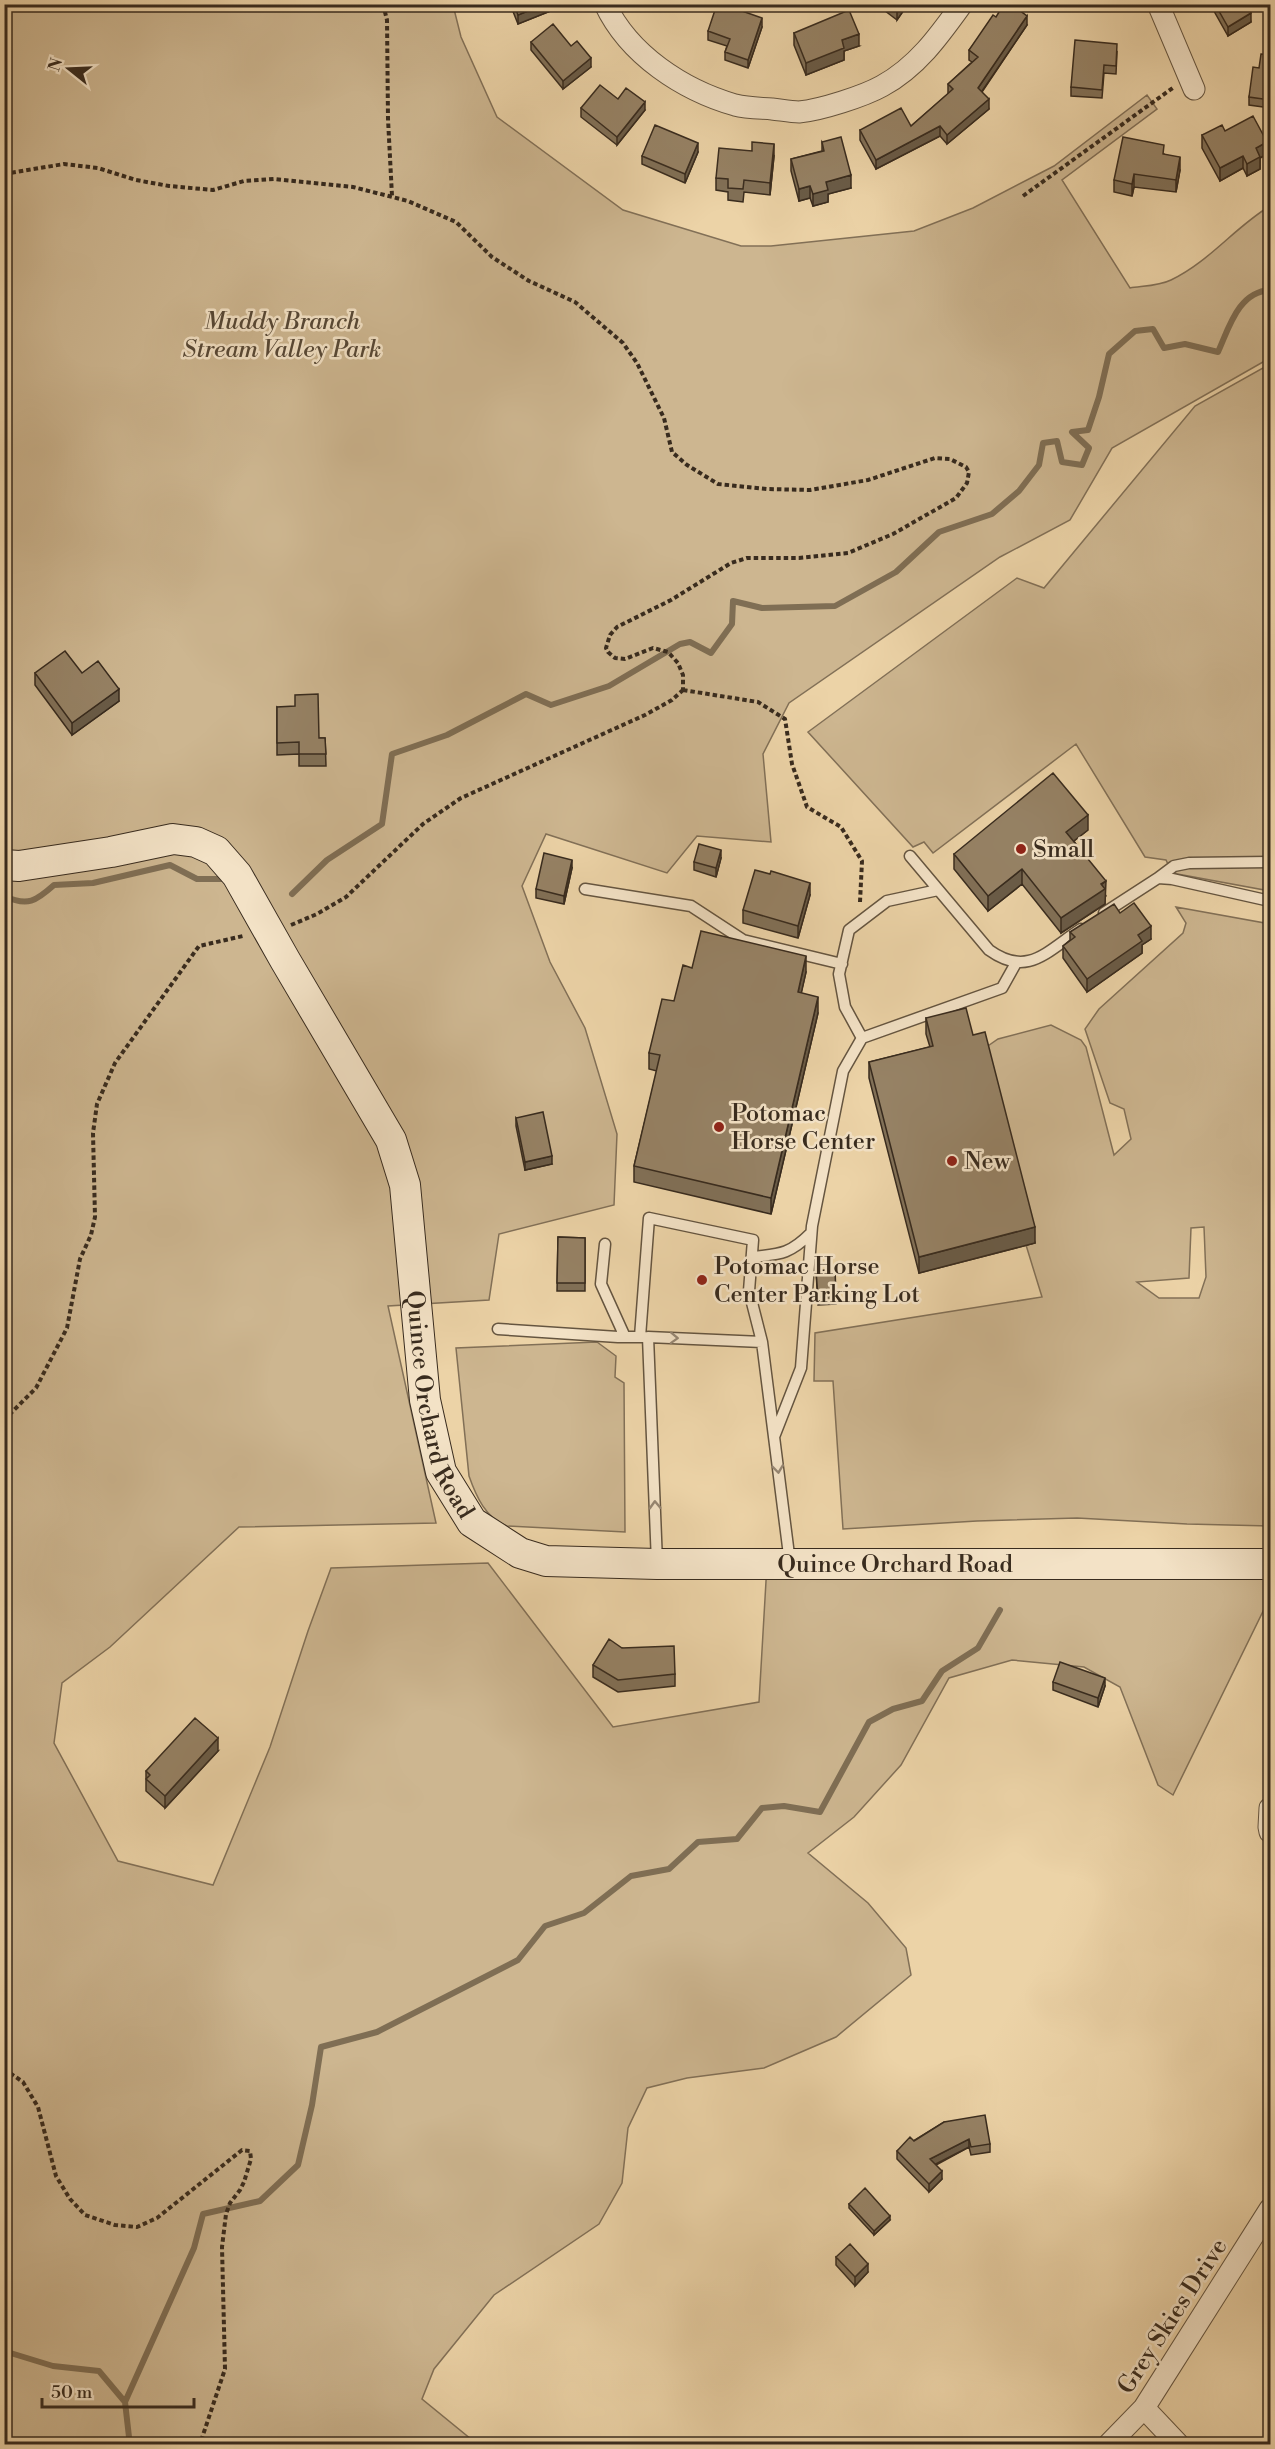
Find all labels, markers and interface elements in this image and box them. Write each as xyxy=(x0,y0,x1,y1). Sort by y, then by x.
north arrow xyxy=(39,39,99,99)
text: N xyxy=(44,55,67,74)
park label: Muddy Branch Stream Valley Park xyxy=(183,307,381,365)
place label: Small xyxy=(1033,835,1094,865)
marker: Small xyxy=(1014,842,1028,856)
place label: Potomac Horse Center xyxy=(731,1099,875,1157)
marker: Potomac Horse Center xyxy=(712,1120,726,1134)
place label: New xyxy=(964,1147,1012,1177)
marker: New xyxy=(945,1154,959,1168)
place label: Potomac Horse Center Parking Lot xyxy=(714,1252,920,1310)
marker: Potomac Horse Center Parking Lot xyxy=(695,1273,709,1287)
street label: Quince Orchard Road xyxy=(399,1289,481,1525)
one-way arrow xyxy=(670,1332,679,1344)
one-way arrow xyxy=(772,1465,784,1474)
one-way arrow xyxy=(648,1501,661,1510)
street label: Quince Orchard Road xyxy=(777,1550,1013,1580)
street label: Grey Skies Drive xyxy=(1111,2233,1234,2400)
scale bar xyxy=(42,2371,194,2409)
text: 50 m xyxy=(51,2381,93,2404)

